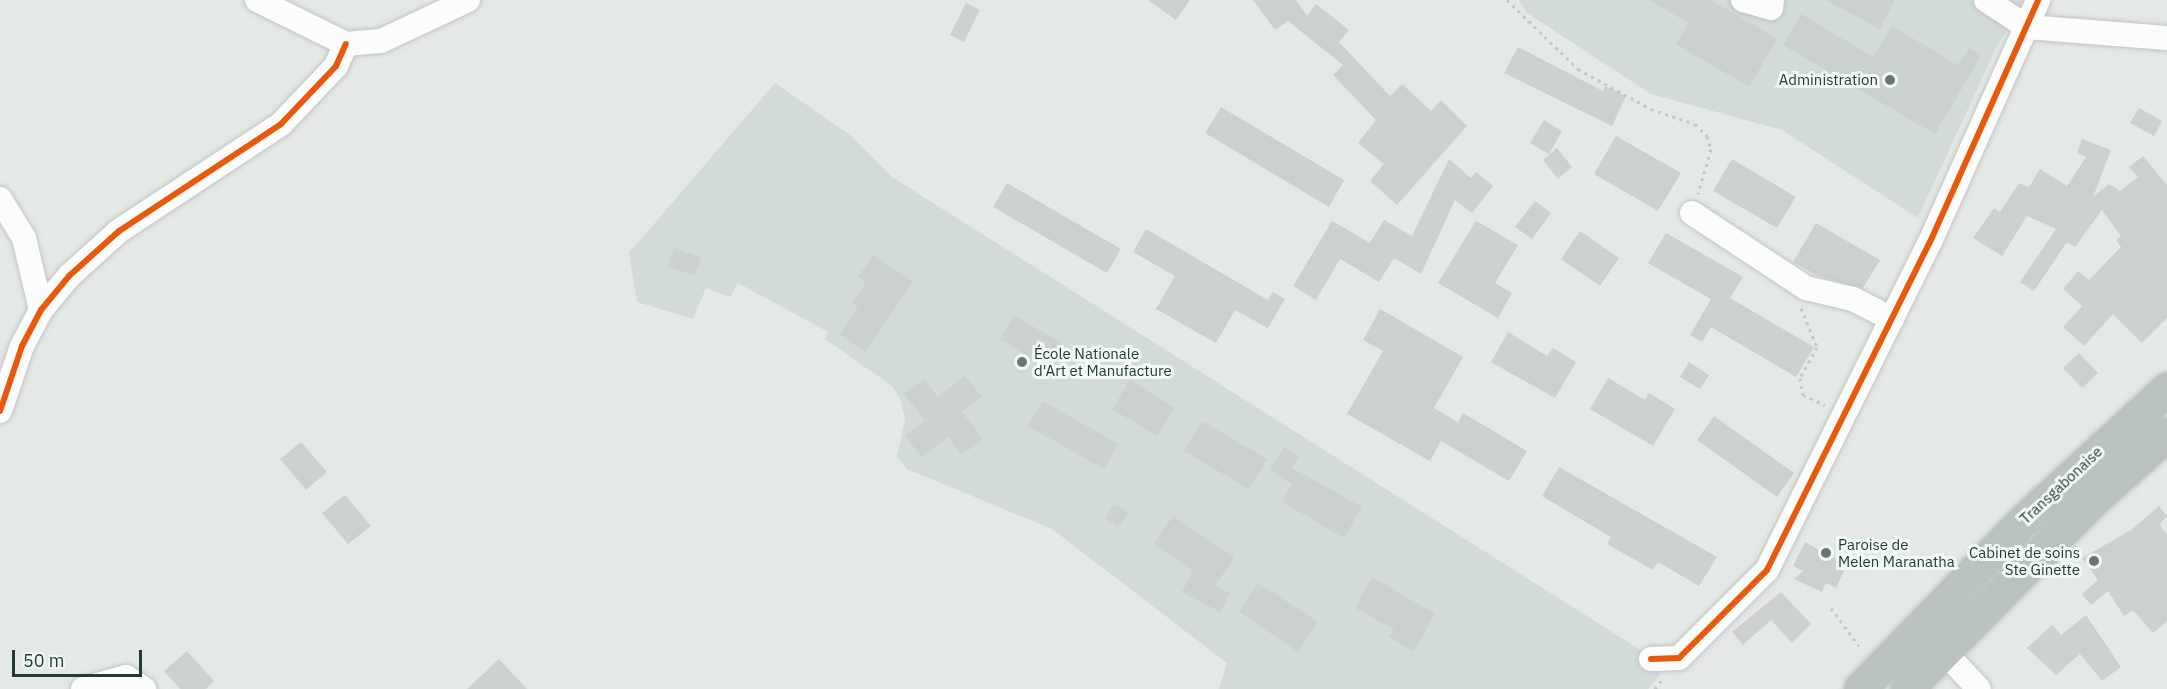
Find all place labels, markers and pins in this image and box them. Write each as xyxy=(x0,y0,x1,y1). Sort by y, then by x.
place label: Administration xyxy=(1779,71,1878,89)
marker: Administration xyxy=(1883,73,1897,87)
place label: École Nationale d'Art et Manufacture xyxy=(1034,344,1172,379)
marker: École Nationale d'Art et Manufacture xyxy=(1015,355,1029,369)
place label: Paroise de Melen Maranatha xyxy=(1838,535,1955,570)
place label: Cabinet de soins Ste Ginette xyxy=(1969,543,2080,578)
marker: Paroise de Melen Maranatha xyxy=(1819,546,1833,560)
marker: Cabinet de soins Ste Ginette xyxy=(2085,552,2103,570)

